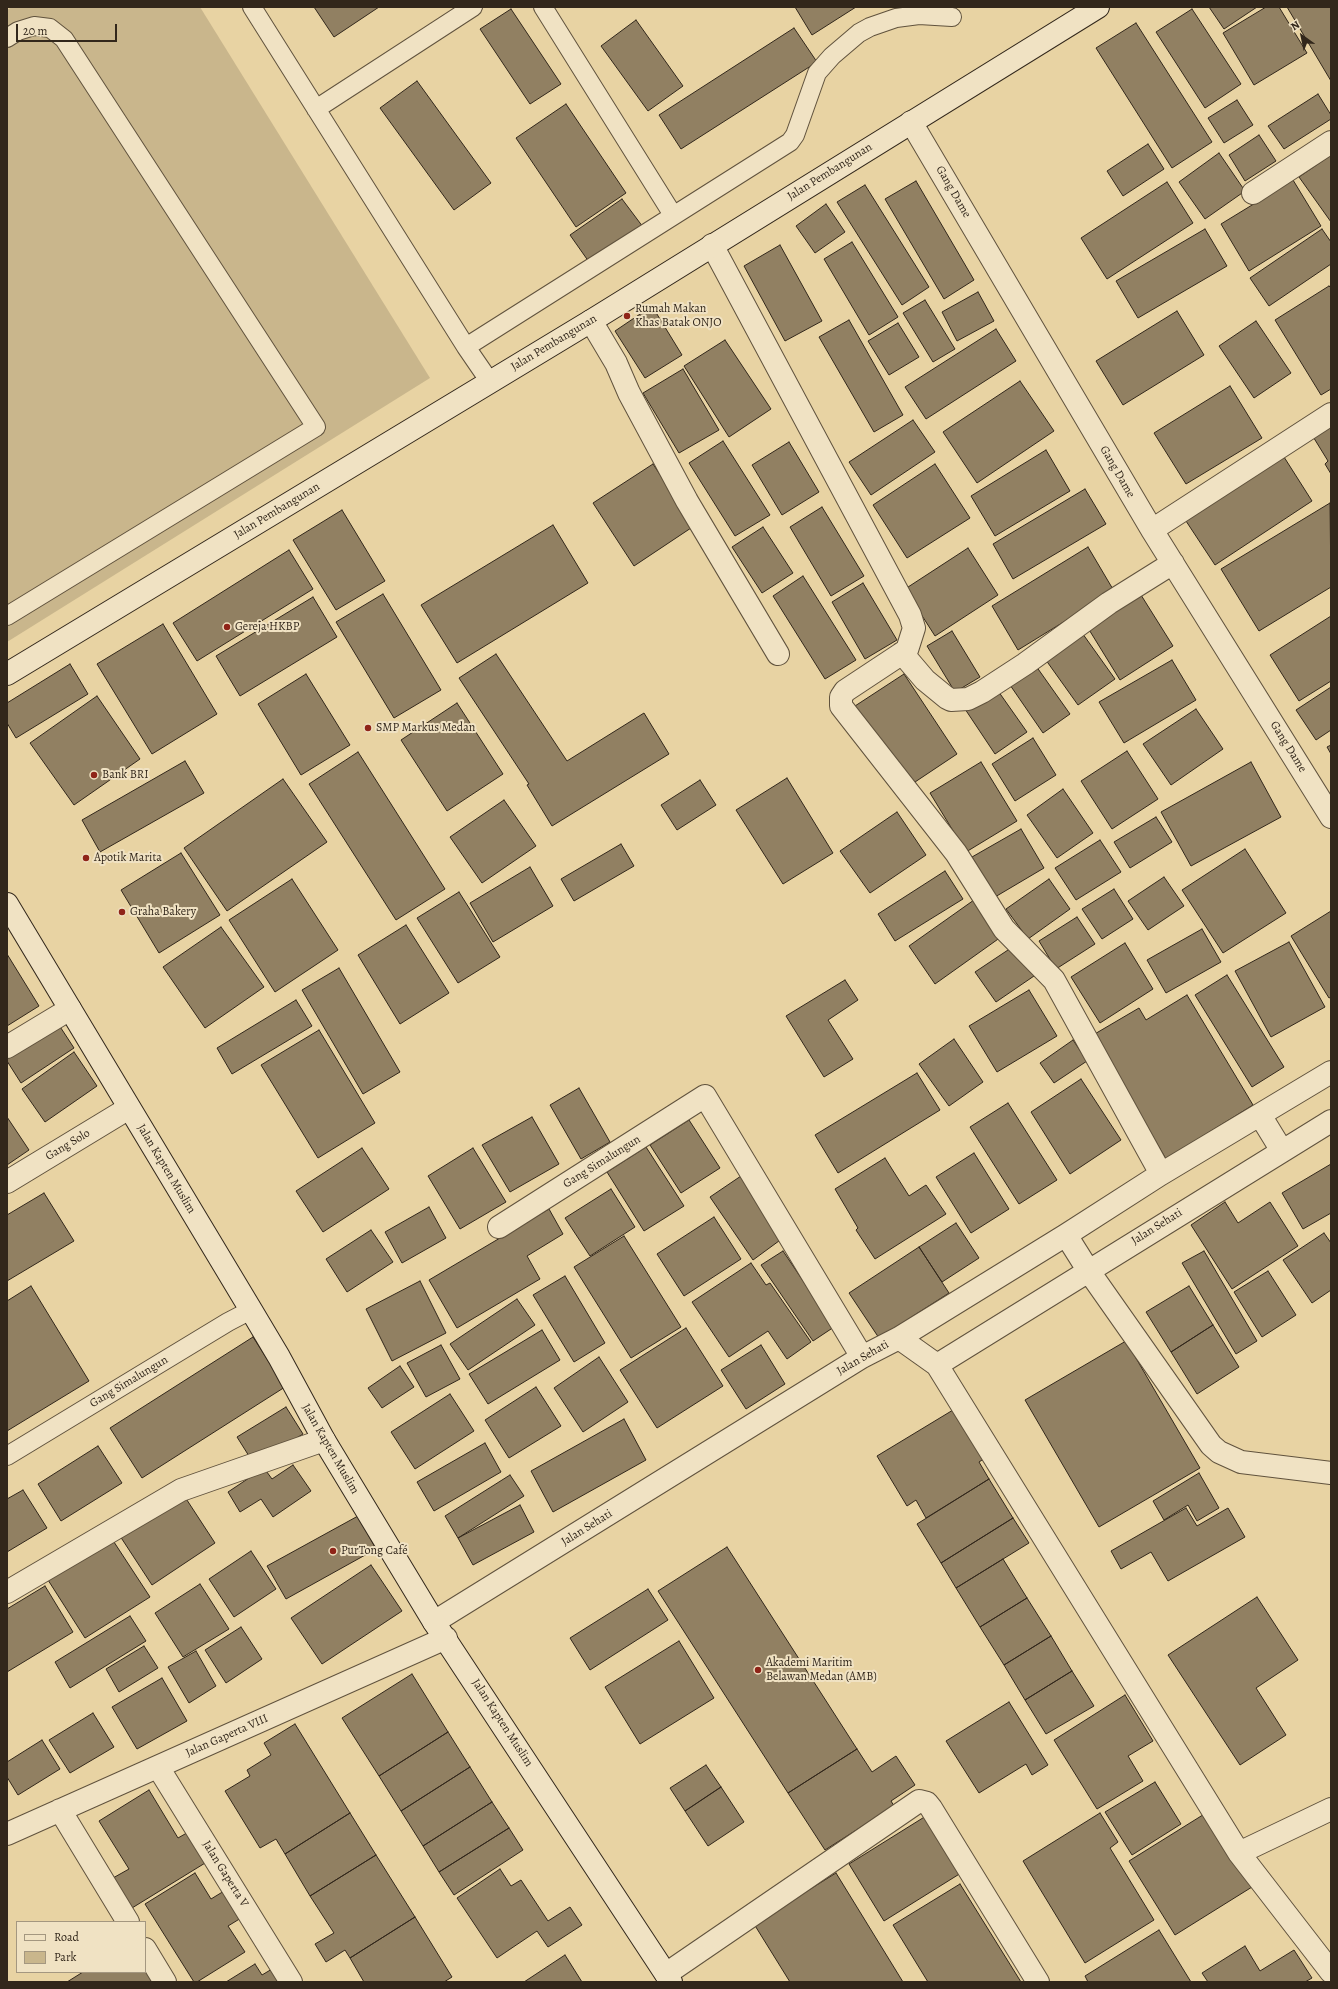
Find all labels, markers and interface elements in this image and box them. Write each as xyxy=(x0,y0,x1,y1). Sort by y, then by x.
scale bar xyxy=(18,16,119,42)
north arrow xyxy=(1282,16,1322,56)
text: N xyxy=(1288,17,1303,34)
text: 20 m xyxy=(23,23,47,39)
street label: Jalan Pembangunan xyxy=(785,140,875,204)
street label: Gang Dame xyxy=(932,163,974,221)
place label: Rumah Makan Khas Batak ONJO xyxy=(635,302,722,330)
marker: Rumah Makan Khas Batak ONJO xyxy=(622,311,632,321)
street label: Jalan Pembangunan xyxy=(508,312,600,374)
street label: Gang Dame xyxy=(1096,443,1138,501)
street label: Jalan Pembangunan xyxy=(231,480,323,542)
place label: Gereja HKBP xyxy=(235,620,299,634)
marker: Gereja HKBP xyxy=(222,622,232,632)
street label: Gang Dame xyxy=(1267,719,1309,775)
place label: SMP Markus Medan xyxy=(376,721,475,735)
marker: SMP Markus Medan xyxy=(363,723,373,733)
place label: Bank BRI xyxy=(102,768,148,782)
marker: Bank BRI xyxy=(89,770,99,780)
place label: Apotik Marita xyxy=(94,851,162,865)
marker: Apotik Marita xyxy=(81,853,91,863)
place label: Graha Bakery xyxy=(130,905,196,919)
marker: Graha Bakery xyxy=(117,907,127,917)
street label: Jalan Kapten Muslim xyxy=(134,1122,198,1216)
street label: Gang Solo xyxy=(43,1126,93,1164)
street label: Gang Simalungun xyxy=(561,1132,643,1192)
street label: Jalan Sehati xyxy=(1129,1206,1185,1248)
street label: Jalan Sehati xyxy=(835,1337,891,1379)
street label: Gang Simalungun xyxy=(87,1353,171,1411)
street label: Jalan Kapten Muslim xyxy=(298,1401,362,1497)
street label: Jalan Sehati xyxy=(559,1507,615,1549)
place label: PurTong Café xyxy=(341,1544,408,1558)
marker: PurTong Café xyxy=(328,1546,338,1556)
place label: Akademi Maritim Belawan Medan (AMB) xyxy=(766,1656,877,1684)
marker: Akademi Maritim Belawan Medan (AMB) xyxy=(753,1665,763,1675)
street label: Jalan Kapten Muslim xyxy=(468,1676,536,1770)
street label: Jalan Gaperta VIII xyxy=(184,1711,270,1761)
street label: Jalan Gaperta V xyxy=(199,1838,251,1910)
legend xyxy=(16,1921,146,1973)
text: Road xyxy=(54,1929,79,1945)
text: Park xyxy=(54,1949,77,1965)

